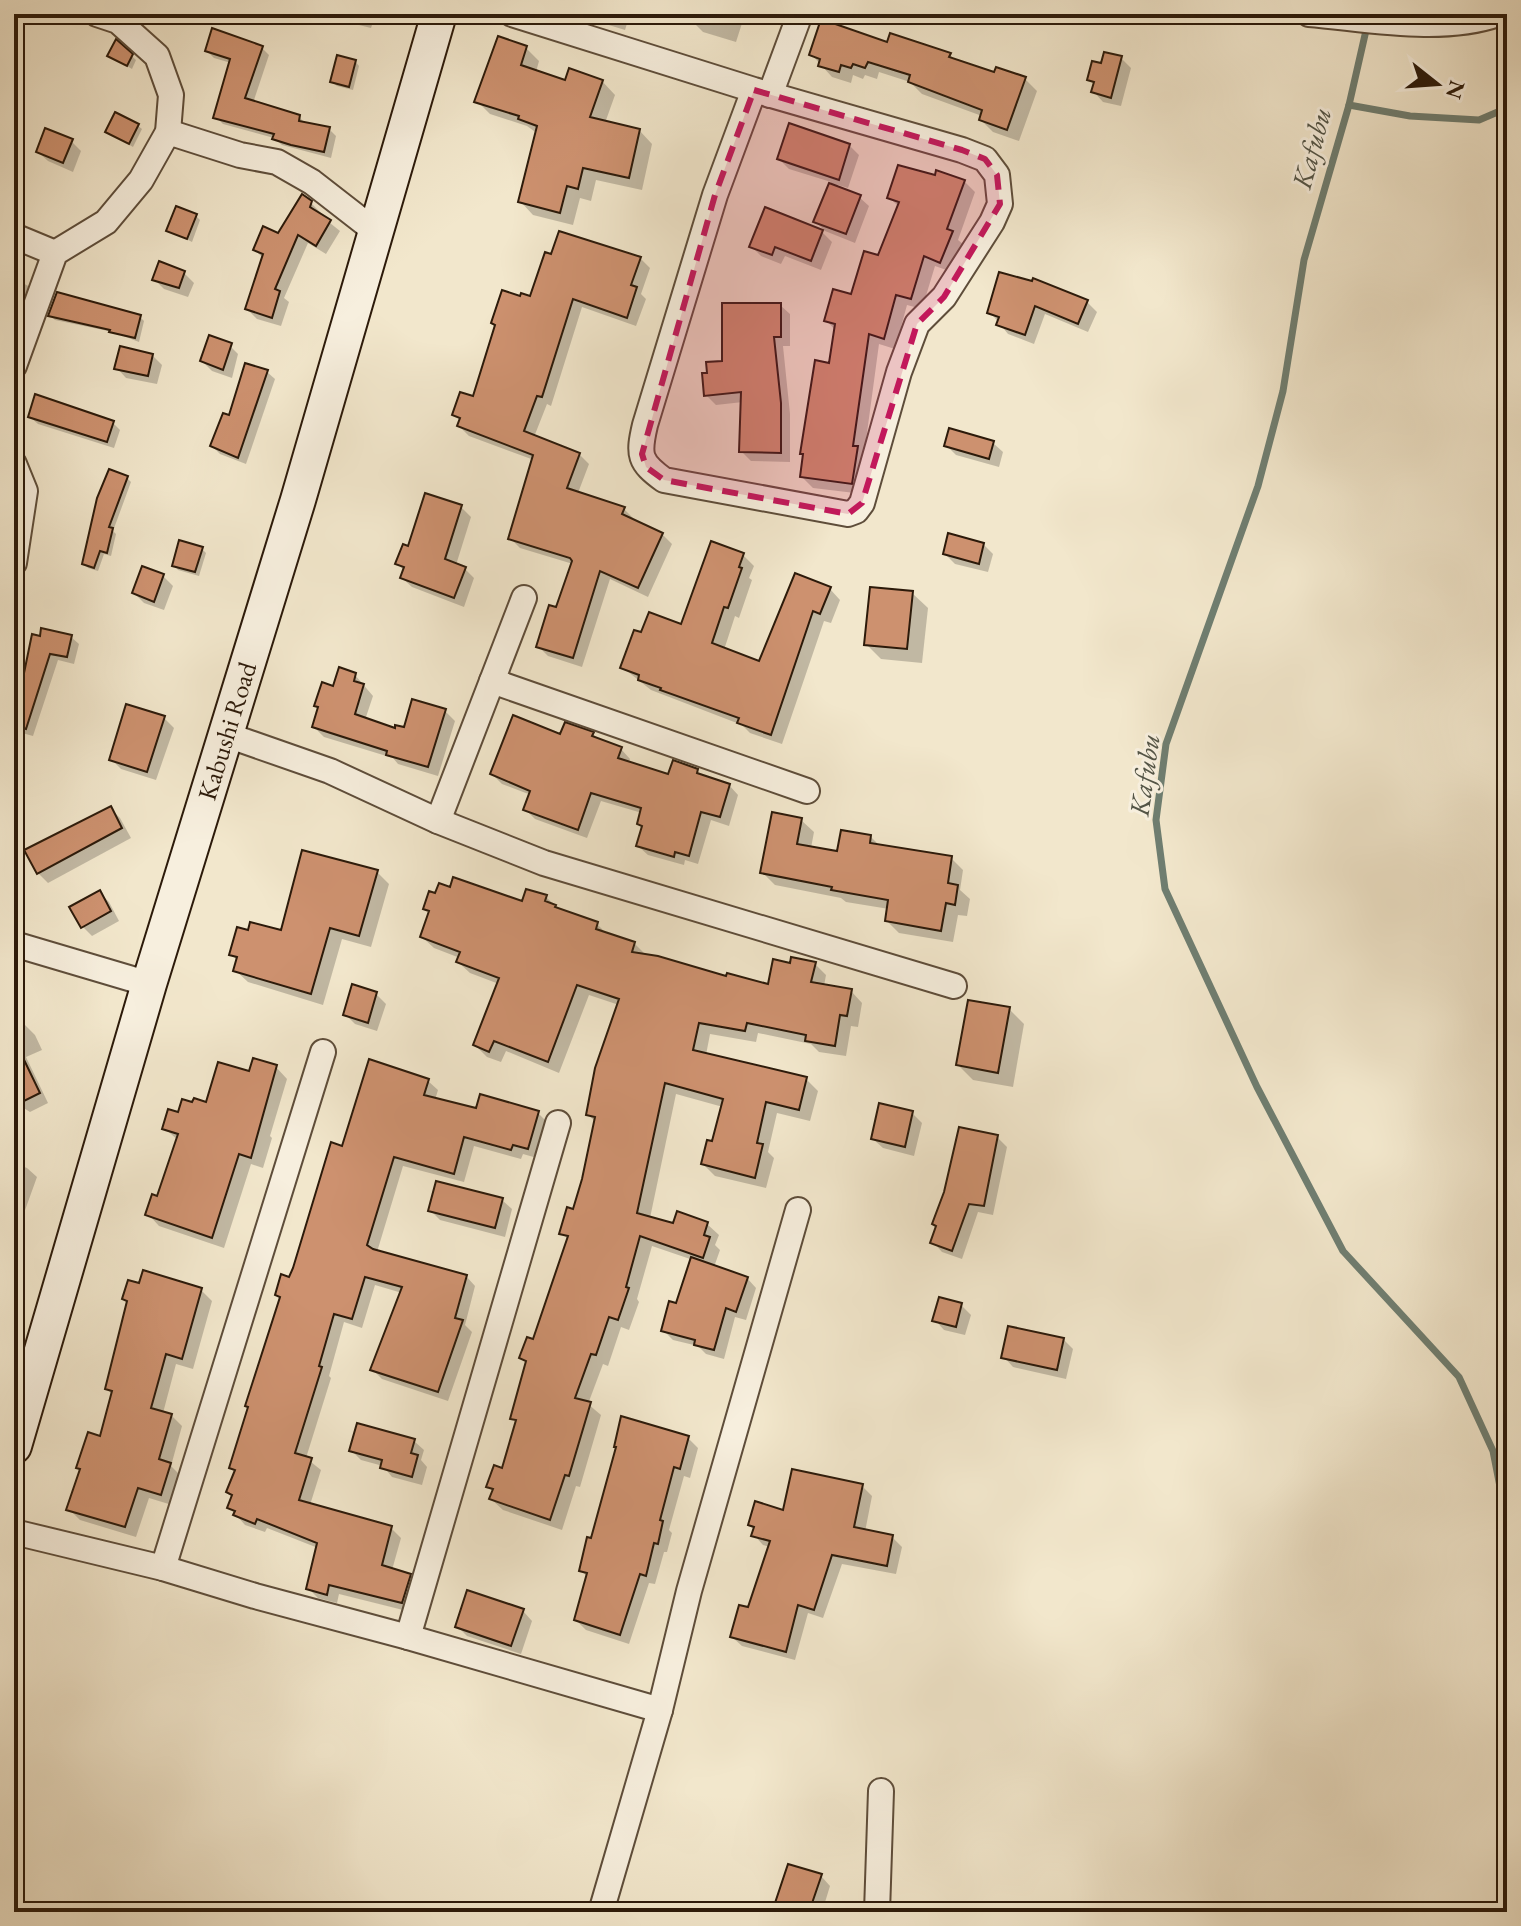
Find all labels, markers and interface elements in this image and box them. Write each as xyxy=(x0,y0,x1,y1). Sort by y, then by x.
north arrow xyxy=(1397,44,1477,124)
text: N xyxy=(1439,77,1472,103)
water label: Kafubu xyxy=(1283,103,1339,194)
street label: Kabushi Road xyxy=(190,657,264,804)
water label: Kafubu xyxy=(1120,732,1168,819)

